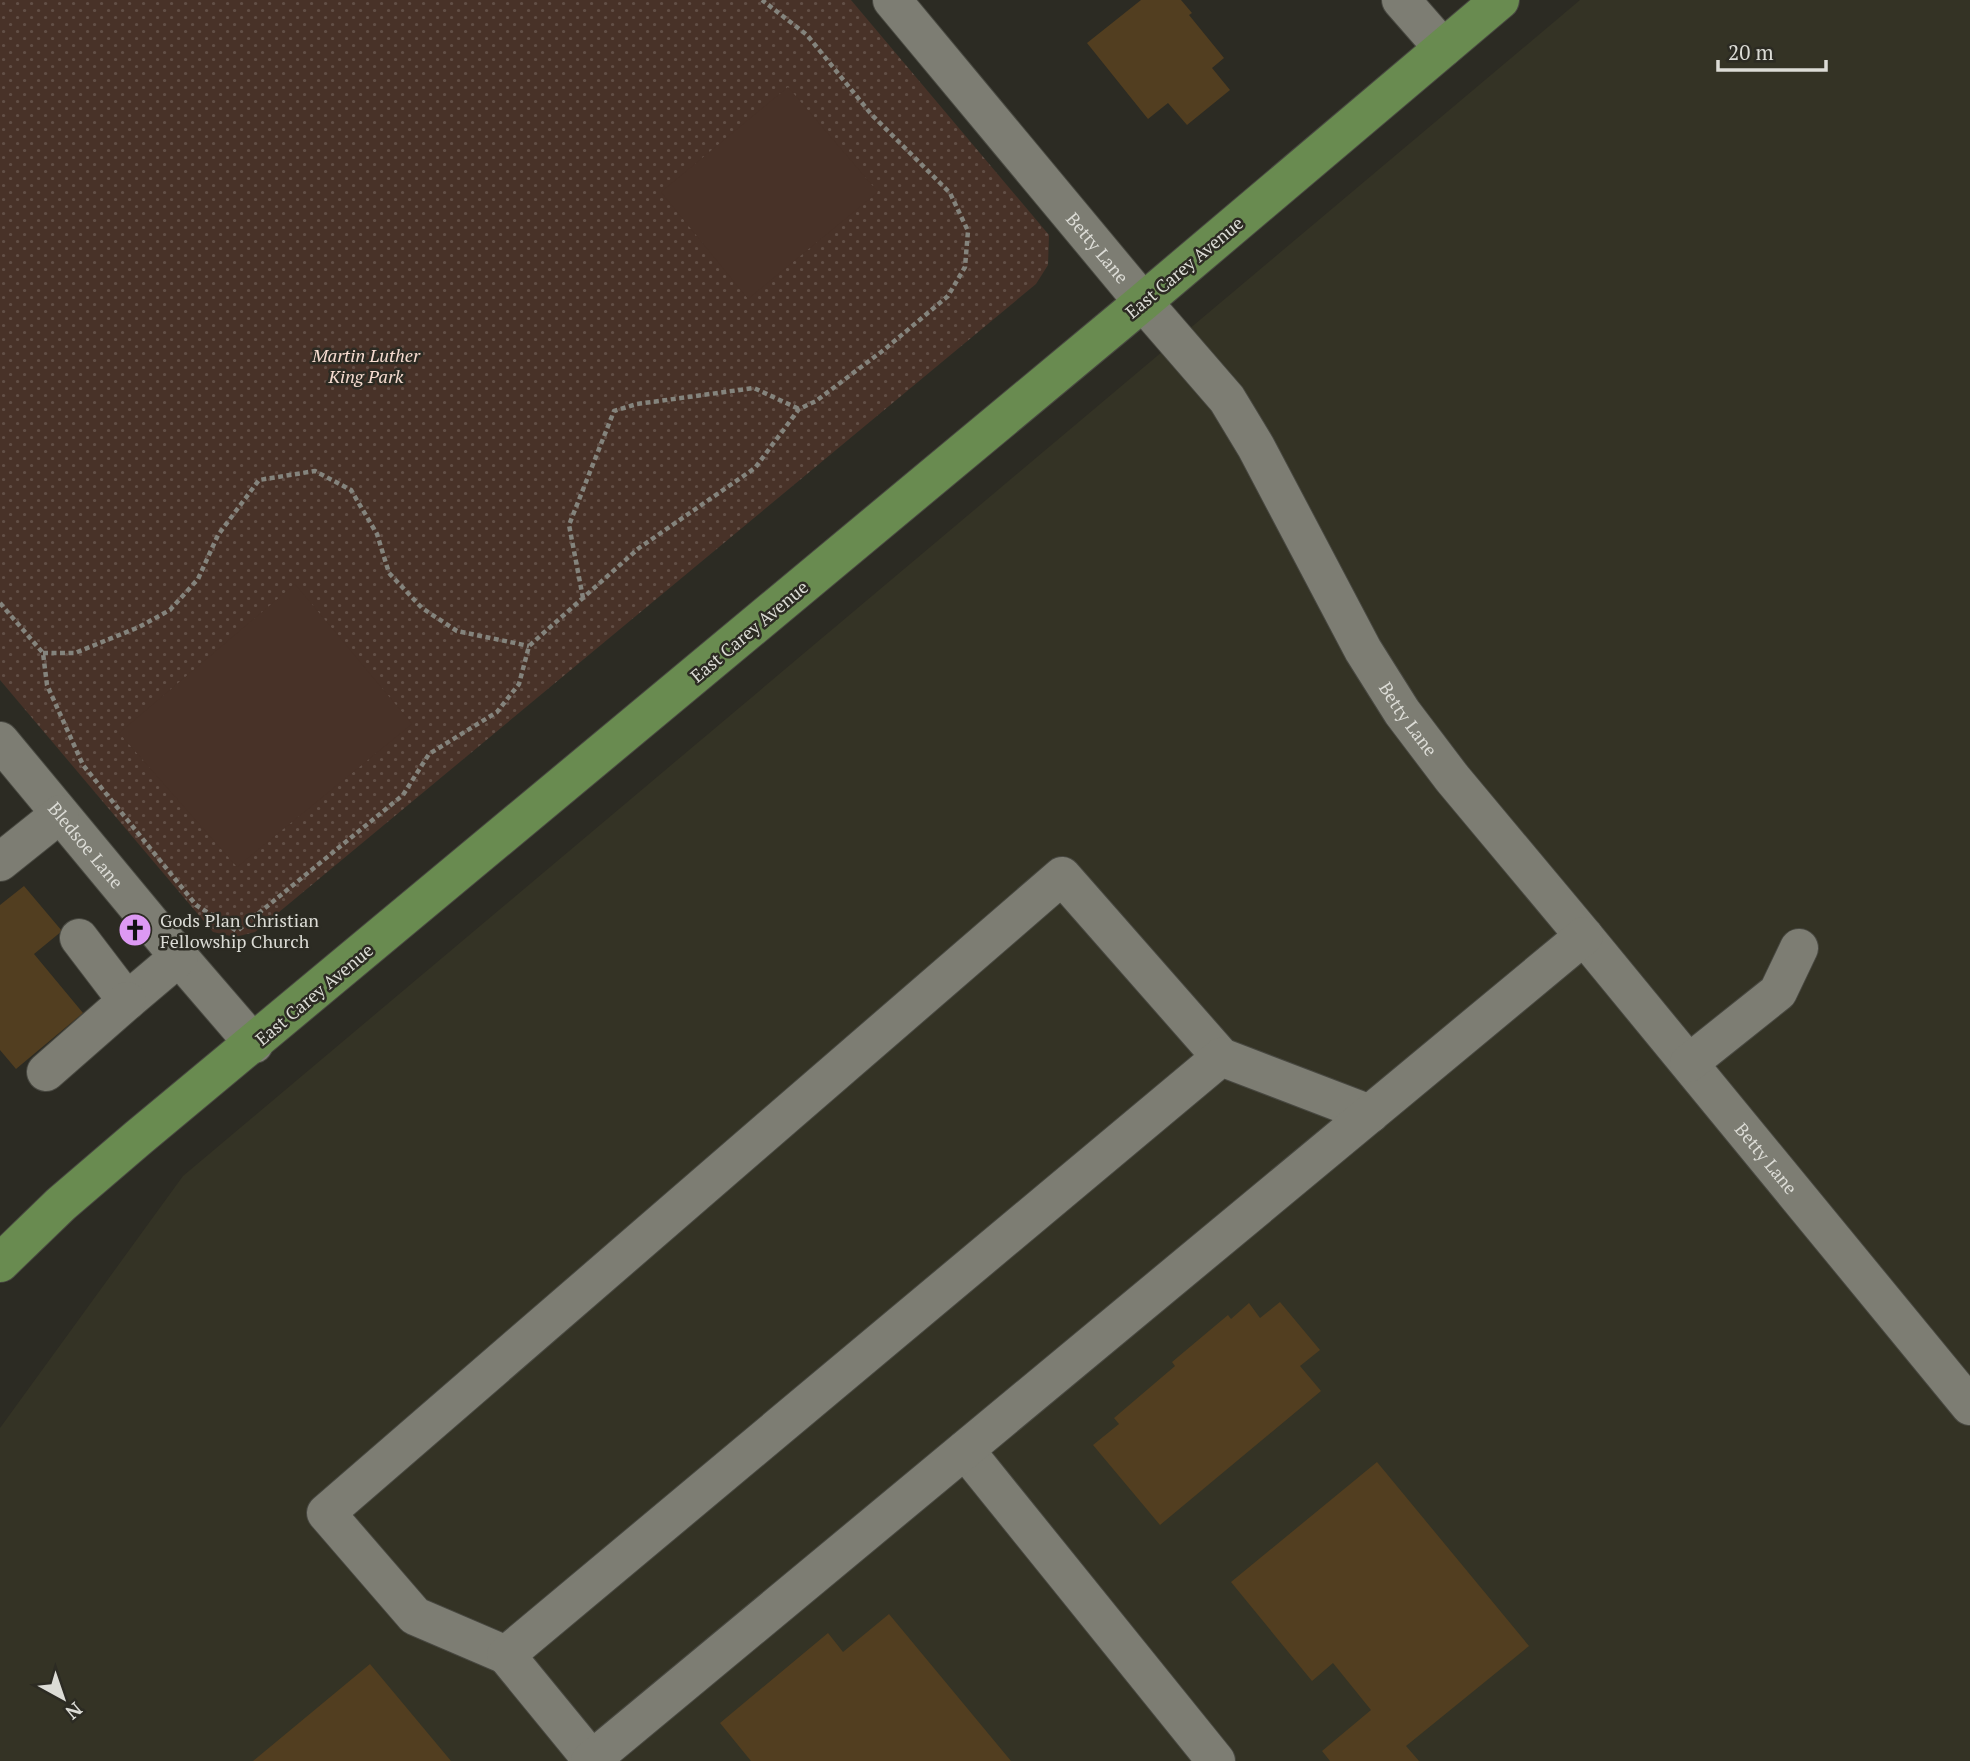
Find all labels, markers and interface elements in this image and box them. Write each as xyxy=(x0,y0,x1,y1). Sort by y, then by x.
scale bar xyxy=(1718,28,1826,72)
text: 20 m xyxy=(1728,38,1774,66)
street label: Betty Lane xyxy=(1061,207,1134,288)
street label: East Carey Avenue xyxy=(1120,211,1248,323)
park label: Martin Luther King Park xyxy=(311,343,421,388)
street label: East Carey Avenue xyxy=(685,575,813,687)
street label: Betty Lane xyxy=(1374,677,1443,761)
street label: Bledsoe Lane xyxy=(43,797,129,893)
place label: Gods Plan Christian Fellowship Church xyxy=(160,908,319,953)
church icon: Gods Plan Christian Fellowship Church xyxy=(116,911,154,949)
street label: East Carey Avenue xyxy=(250,938,378,1050)
street label: Betty Lane xyxy=(1730,1117,1803,1199)
north arrow xyxy=(28,1663,98,1733)
text: N xyxy=(60,1697,88,1726)

